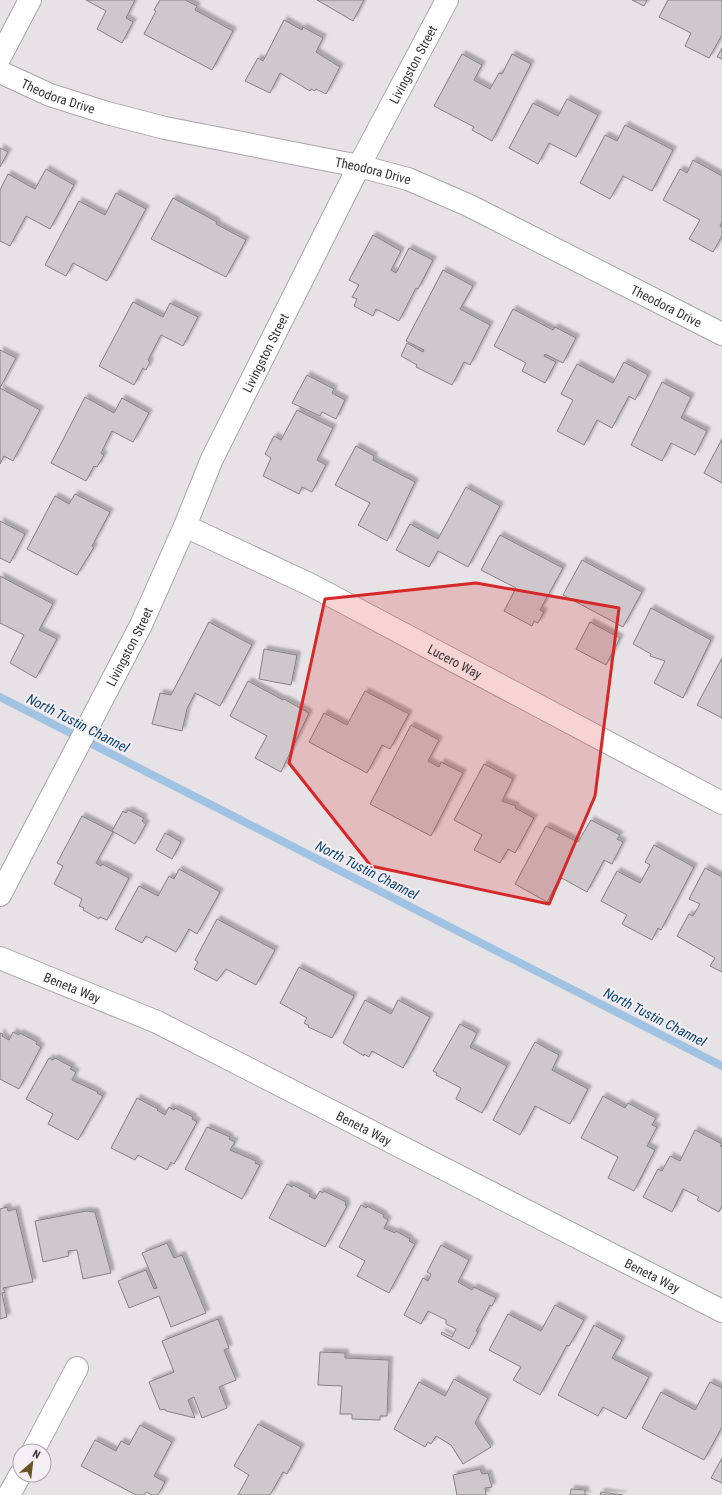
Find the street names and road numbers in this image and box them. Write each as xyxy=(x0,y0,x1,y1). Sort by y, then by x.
street label: Livingston Street xyxy=(386,23,440,106)
street label: Theodora Drive xyxy=(19,76,97,117)
street label: Theodora Drive xyxy=(334,154,412,187)
street label: Theodora Drive xyxy=(628,282,704,330)
street label: Livingston Street xyxy=(240,311,292,395)
street label: Livingston Street xyxy=(103,605,156,689)
street label: Lucero Way xyxy=(425,641,485,682)
street label: Beneta Way xyxy=(41,970,103,1006)
street label: Beneta Way xyxy=(334,1108,394,1149)
street label: Beneta Way xyxy=(622,1256,683,1296)

